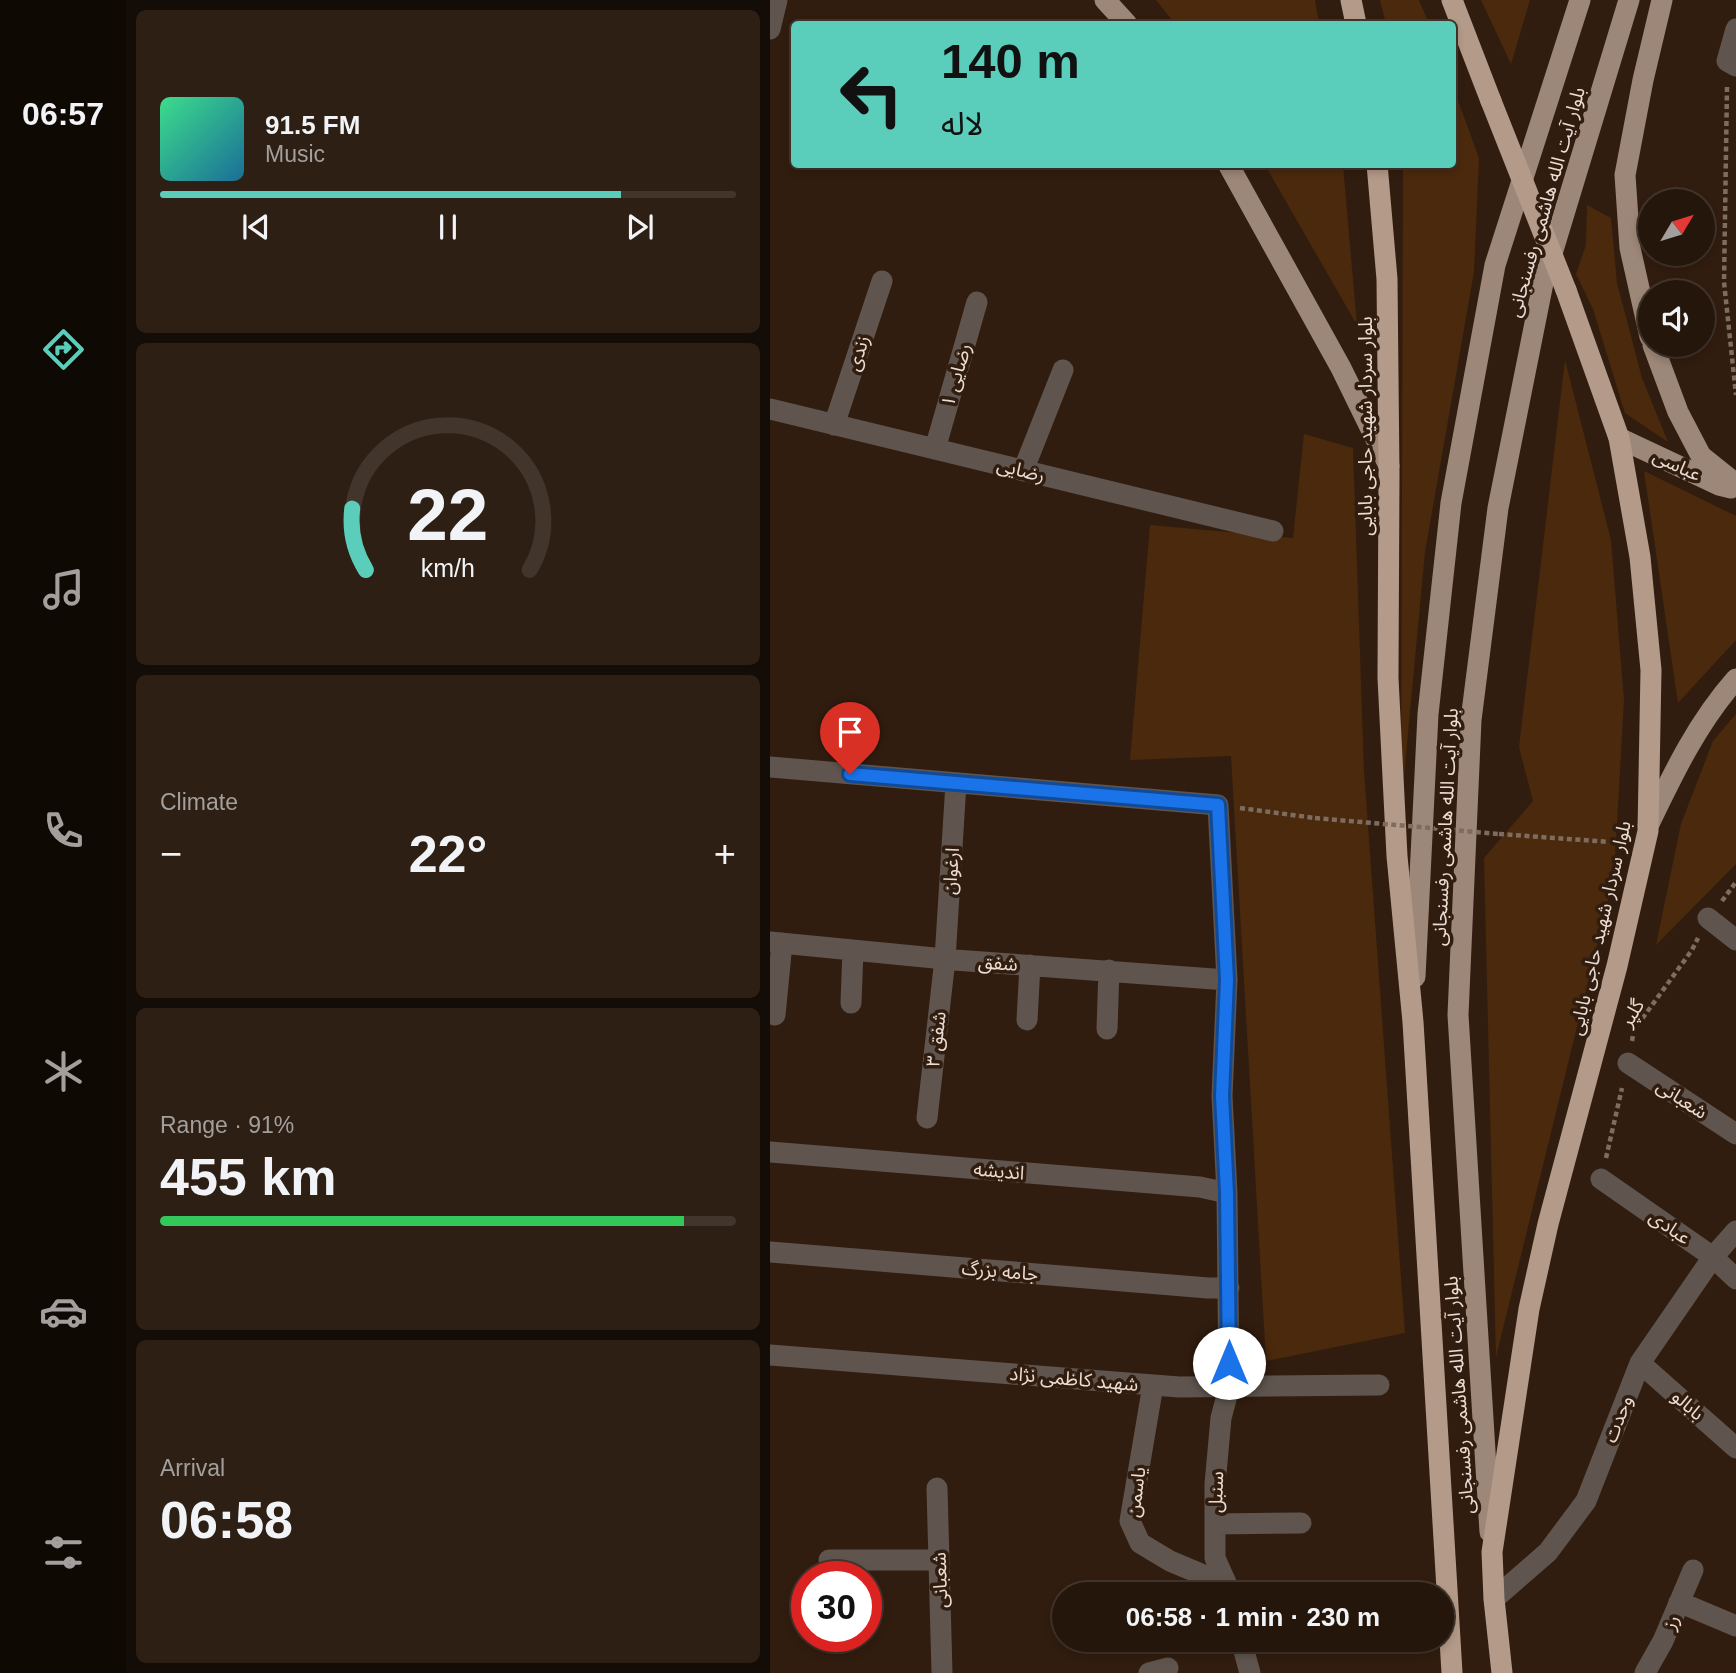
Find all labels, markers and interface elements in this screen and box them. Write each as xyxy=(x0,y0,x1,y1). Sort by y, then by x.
text: 140 m xyxy=(941,34,1080,88)
icon: left xyxy=(826,49,917,140)
street label: بلوار آیت الله هاشمی رفسنجانی xyxy=(1503,85,1590,320)
text: 06:57 xyxy=(22,96,104,132)
text: لاله xyxy=(941,106,984,142)
text: 91.5 FM xyxy=(265,110,360,140)
text: Music xyxy=(265,141,325,167)
north arrow xyxy=(1638,189,1715,266)
map controls xyxy=(1638,189,1715,357)
icon: previous xyxy=(237,208,275,246)
icon: pause xyxy=(429,208,467,246)
icon: next xyxy=(621,208,659,246)
button: sound xyxy=(1638,280,1715,357)
street label: بلوار سردار شهید حاجی بابایی xyxy=(1355,316,1377,536)
icon: directions xyxy=(39,325,88,374)
street label: زندی xyxy=(842,333,875,374)
street label: رضایی ۱ xyxy=(937,341,976,409)
street label: عباسی xyxy=(1649,445,1704,486)
street label: رضایی xyxy=(995,454,1047,487)
text: 22 xyxy=(408,474,488,555)
text: km/h xyxy=(421,554,475,582)
icon: music xyxy=(39,565,88,614)
pin xyxy=(820,702,880,774)
street label: بلوار آیت الله هاشمی رفسنجانی xyxy=(1428,707,1463,947)
icon: arrive xyxy=(831,713,869,751)
text: Climate xyxy=(160,789,238,815)
icon: phone xyxy=(39,806,88,855)
street label: بلوار سردار شهید حاجی بابایی xyxy=(1565,819,1636,1037)
text: 22° xyxy=(409,825,487,883)
text: − xyxy=(160,833,182,875)
text: + xyxy=(714,833,736,875)
street label: ارغوان xyxy=(939,847,964,895)
street label: شفق xyxy=(977,951,1019,976)
street label: گلپر xyxy=(1615,995,1651,1032)
street label: شفق ۳ xyxy=(922,1010,951,1068)
icon: climate xyxy=(39,1047,88,1096)
street label: شعبانی xyxy=(1652,1075,1711,1124)
text: Range · 91% xyxy=(160,1112,294,1138)
text: 455 km xyxy=(160,1148,336,1206)
street label: اندیشه xyxy=(973,1158,1025,1184)
street label: عبادی xyxy=(1645,1205,1694,1249)
street label: جامه بزرگ xyxy=(961,1257,1039,1286)
street label: بلوار آیت الله هاشمی رفسنجانی xyxy=(1440,1275,1479,1515)
icon: car xyxy=(39,1287,88,1336)
position arrow xyxy=(1192,1326,1266,1400)
street label: شهید کاظمی نژاد xyxy=(1009,1363,1139,1396)
street label: بابالو xyxy=(1667,1386,1708,1425)
street label: وحدت xyxy=(1599,1393,1637,1446)
text: Arrival xyxy=(160,1455,225,1481)
street label: یاسمن xyxy=(1122,1465,1151,1519)
street label: سنبل xyxy=(1205,1471,1228,1513)
text: 06:58 xyxy=(160,1491,293,1549)
icon: filters xyxy=(39,1528,88,1577)
street label: شعبانی xyxy=(929,1552,952,1608)
speed limit sign: 30 xyxy=(791,1561,882,1652)
text: 06:58 · 1 min · 230 m xyxy=(1126,1602,1380,1632)
street label: رز xyxy=(1658,1611,1684,1634)

